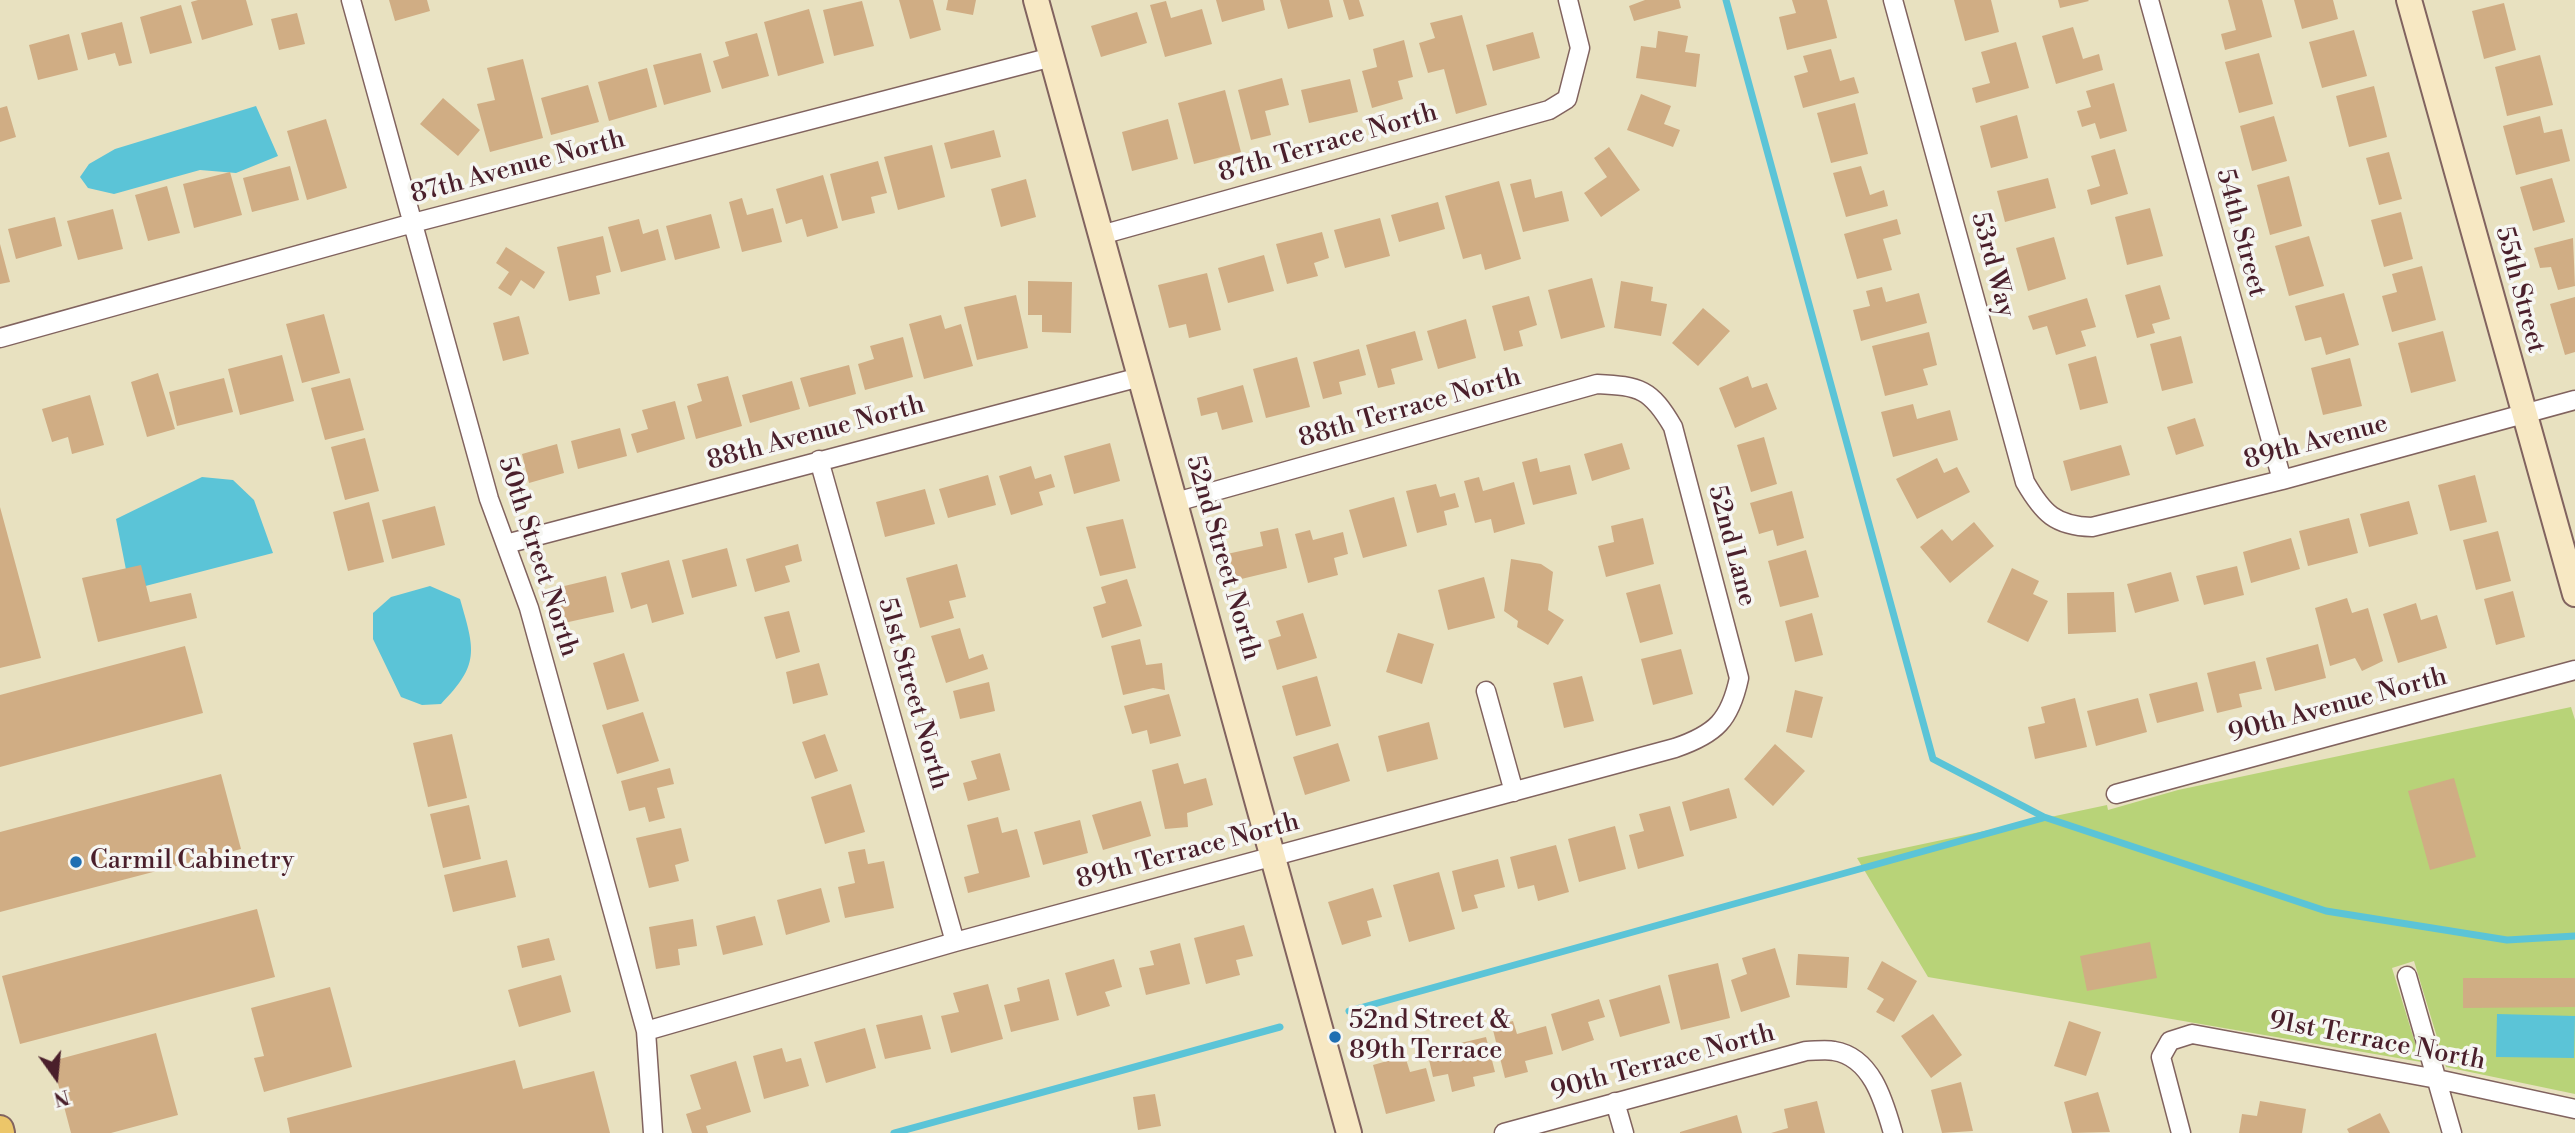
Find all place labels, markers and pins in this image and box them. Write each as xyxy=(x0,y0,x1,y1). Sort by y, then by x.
place label: Carmil Cabinetry xyxy=(90,846,294,878)
marker: Carmil Cabinetry xyxy=(68,854,84,870)
place label: 52nd Street & 89th Terrace xyxy=(1349,1006,1511,1068)
marker: 52nd Street & 89th Terrace xyxy=(1327,1029,1343,1045)

